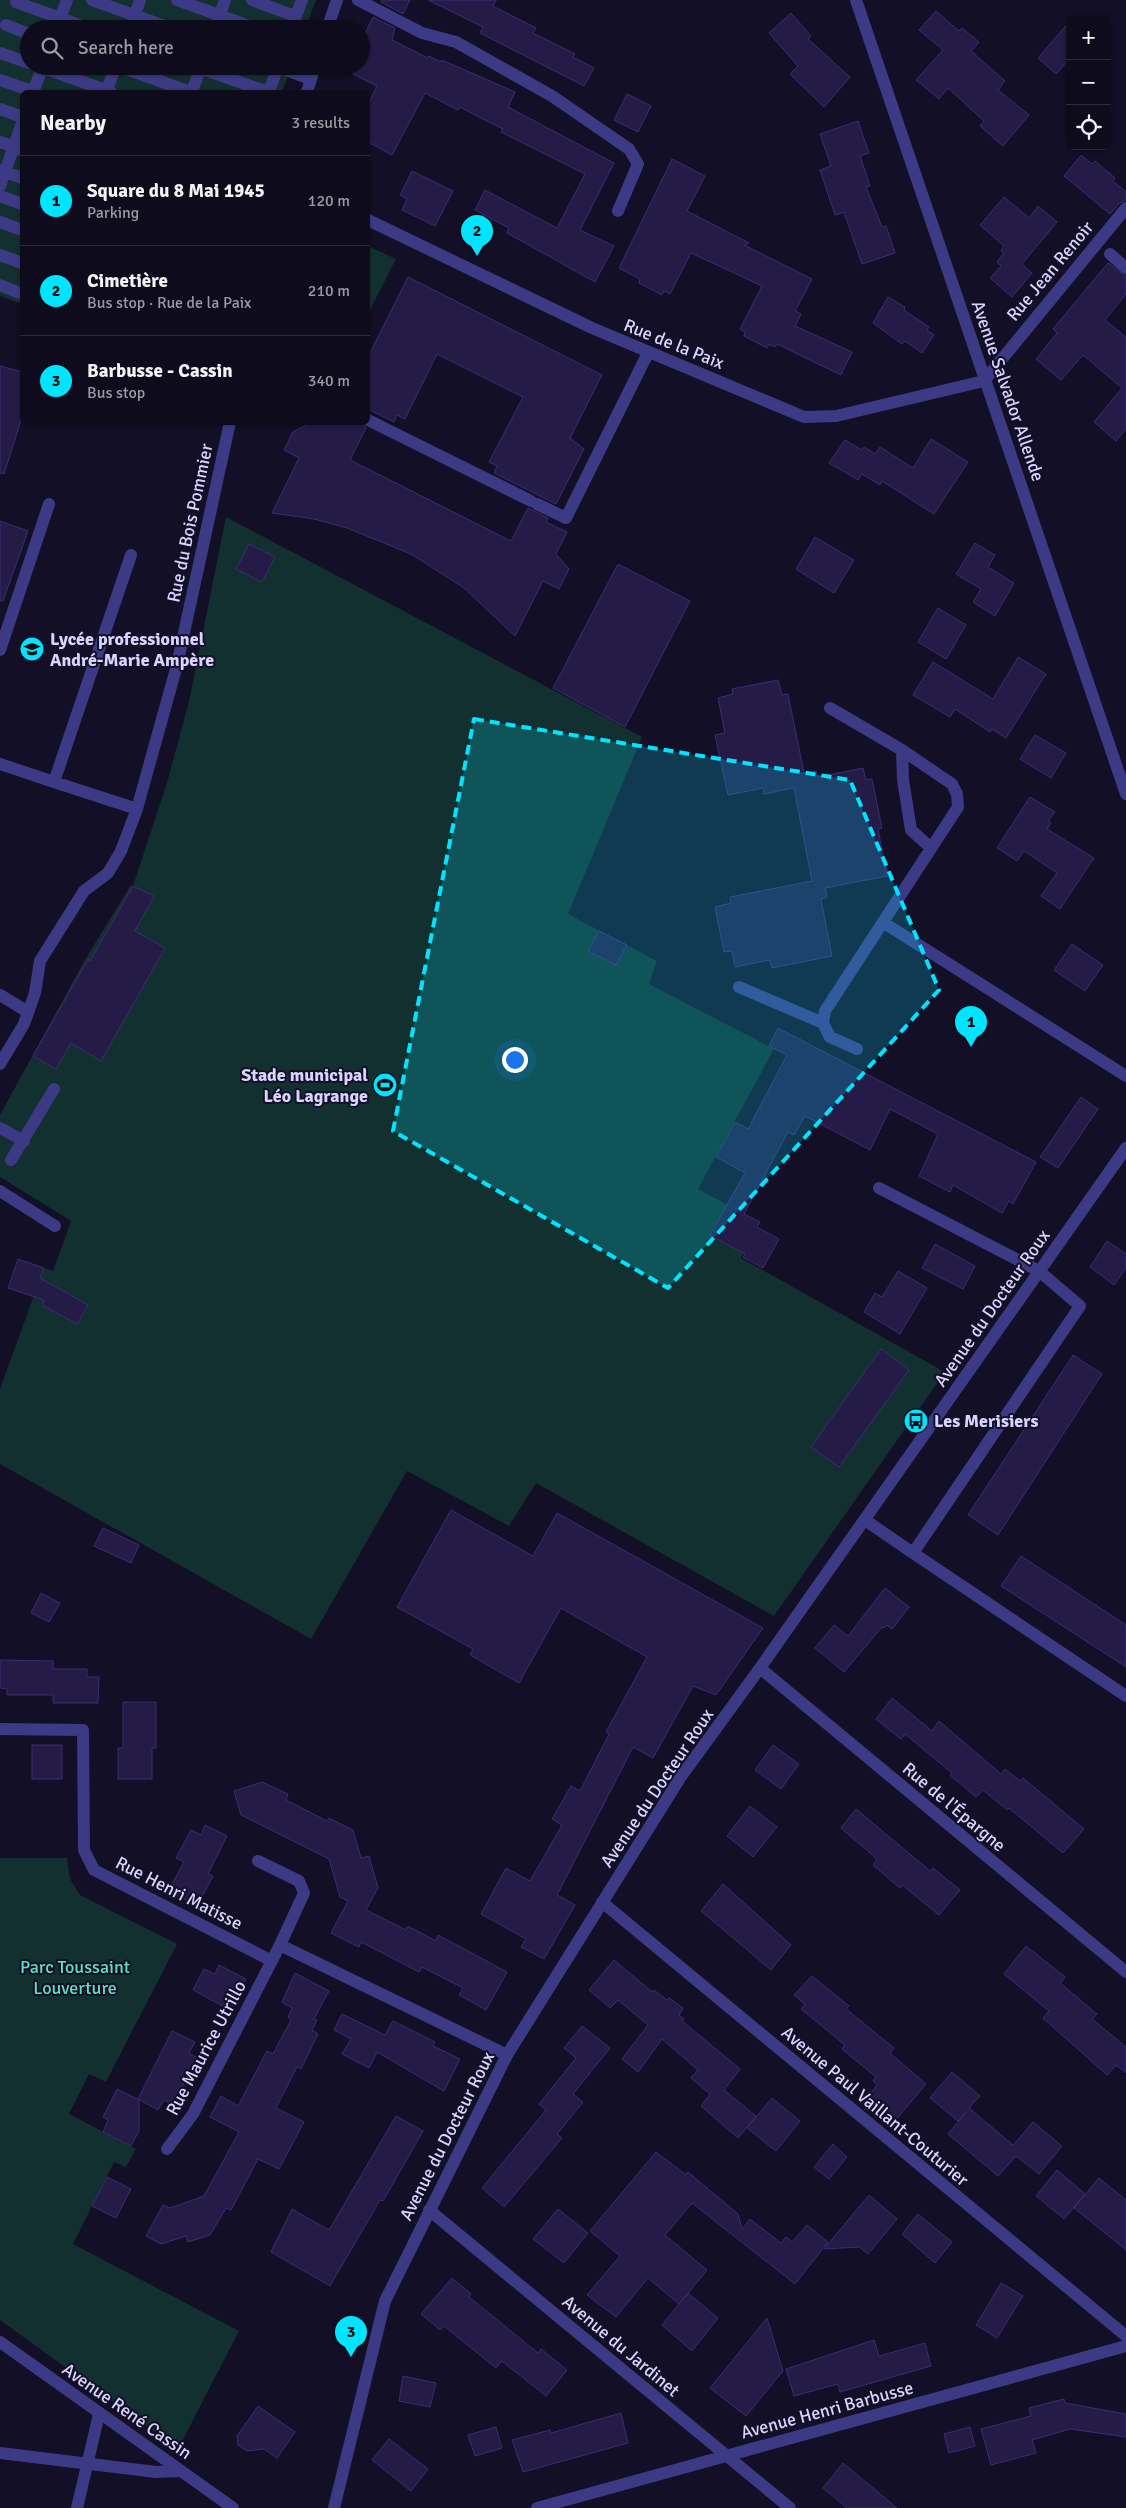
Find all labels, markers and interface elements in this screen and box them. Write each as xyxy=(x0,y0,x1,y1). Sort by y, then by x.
map controls xyxy=(1066,15,1111,150)
button: + xyxy=(1066,15,1111,60)
search box xyxy=(20,20,370,75)
icon: search xyxy=(38,34,66,62)
text: Search here xyxy=(78,36,174,60)
button: − xyxy=(1066,60,1111,105)
button: locate xyxy=(1066,105,1111,150)
text: Nearby xyxy=(40,110,106,136)
text: 3 results xyxy=(291,113,350,133)
text: Square du 8 Mai 1945 xyxy=(87,179,265,203)
text: 1 xyxy=(52,191,60,211)
text: 120 m xyxy=(308,191,350,211)
text: Parking xyxy=(87,203,139,223)
pin: 2 xyxy=(461,215,493,256)
street label: Rue Jean Renoir xyxy=(1002,216,1098,325)
text: Cimetière xyxy=(87,269,168,293)
text: 2 xyxy=(52,281,60,301)
text: 210 m xyxy=(308,281,350,301)
text: Bus stop · Rue de la Paix xyxy=(87,293,251,313)
street label: Avenue Salvador Allende xyxy=(967,298,1049,484)
street label: Rue de la Paix xyxy=(621,314,728,374)
text: Barbusse - Cassin xyxy=(87,359,233,383)
text: 3 xyxy=(52,371,60,391)
text: 340 m xyxy=(308,371,350,391)
text: Bus stop xyxy=(87,383,145,403)
street label: Rue du Bois Pommier xyxy=(162,441,218,604)
place label: Lycée professionnel André-Marie Ampère xyxy=(50,628,214,671)
school or university icon: Lycée professionnel André-Marie Ampère xyxy=(19,636,45,662)
pin: 1 xyxy=(955,1006,987,1047)
your location xyxy=(502,1047,528,1073)
place label: Stade municipal Léo Lagrange xyxy=(241,1064,368,1107)
sports icon: Stade municipal Léo Lagrange xyxy=(372,1072,398,1098)
street label: Avenue du Docteur Roux xyxy=(929,1225,1055,1391)
bus stop icon: Les Merisiers xyxy=(903,1408,929,1434)
place label: Les Merisiers xyxy=(934,1410,1038,1432)
street label: Avenue du Docteur Roux xyxy=(596,1704,719,1872)
street label: Rue de l'Épargne xyxy=(898,1758,1010,1856)
street label: Rue Henri Matisse xyxy=(112,1852,246,1934)
park label: Parc Toussaint Louverture xyxy=(20,1956,130,1999)
street label: Rue Maurice Utrillo xyxy=(161,1977,251,2119)
street label: Avenue Paul Vaillant-Couturier xyxy=(777,2021,973,2191)
street label: Avenue du Docteur Roux xyxy=(395,2047,500,2224)
street label: Avenue du Jardinet xyxy=(558,2291,684,2401)
pin: 3 xyxy=(335,2316,367,2357)
street label: Avenue René Cassin xyxy=(58,2358,196,2464)
street label: Avenue Henri Barbusse xyxy=(738,2376,916,2444)

